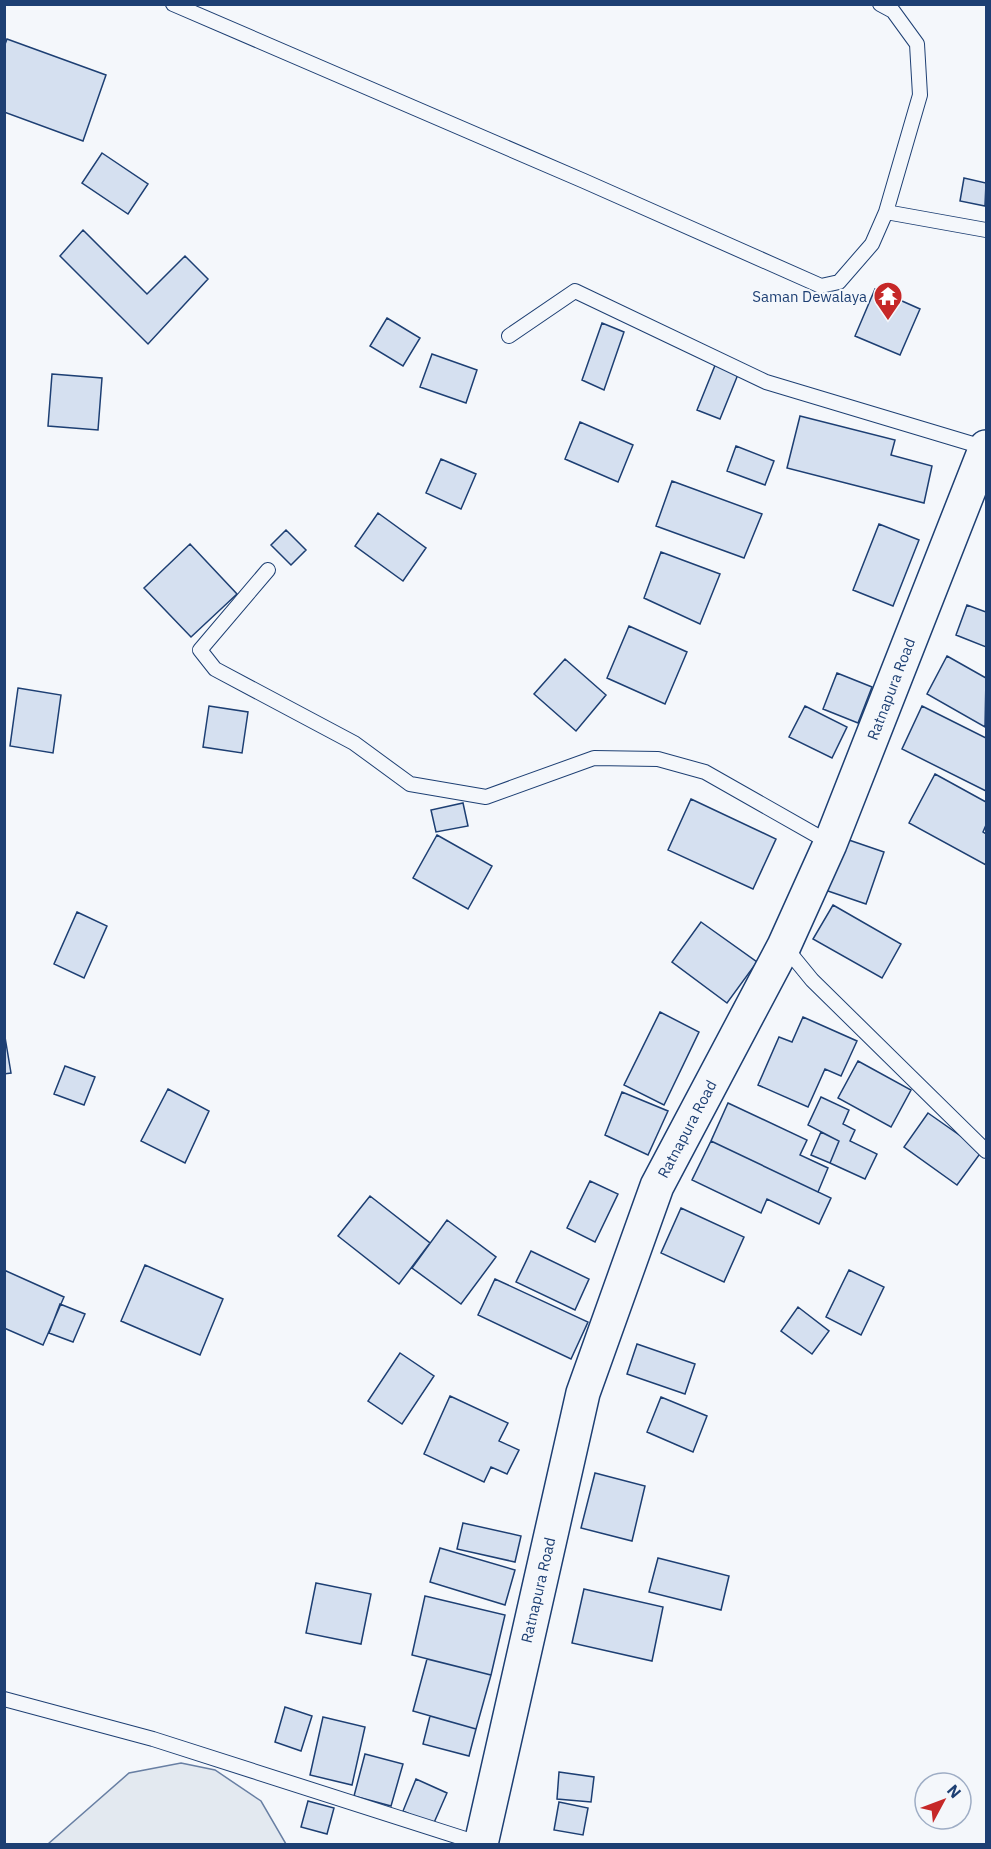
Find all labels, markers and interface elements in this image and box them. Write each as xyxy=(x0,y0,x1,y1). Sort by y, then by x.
temple icon: Saman Dewalaya xyxy=(872,280,904,322)
place label: Saman Dewalaya xyxy=(752,287,867,306)
street label: Ratnapura Road xyxy=(863,635,919,743)
street label: Ratnapura Road xyxy=(653,1077,721,1181)
street label: Ratnapura Road xyxy=(517,1535,559,1645)
north arrow xyxy=(913,1771,973,1831)
text: N xyxy=(943,1780,966,1802)

